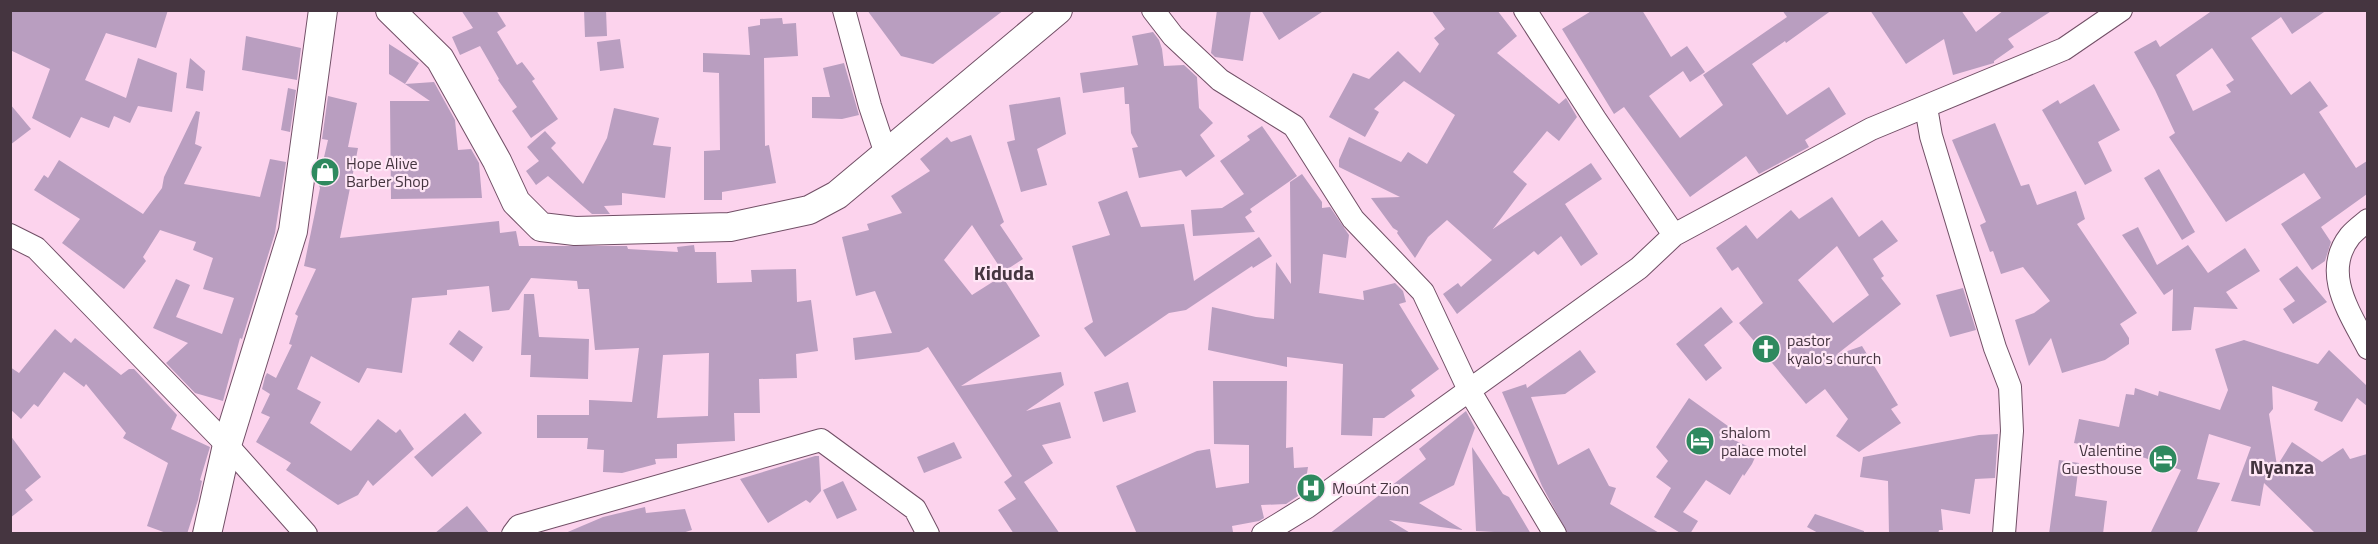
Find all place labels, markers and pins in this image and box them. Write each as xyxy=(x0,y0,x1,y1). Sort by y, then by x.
place label: Hope Alive Barber Shop xyxy=(346,151,429,193)
shop icon: Hope Alive Barber Shop xyxy=(309,156,341,188)
place label: pastor kyalo's church xyxy=(1787,328,1881,370)
church icon: pastor kyalo's church xyxy=(1750,333,1782,365)
place label: shalom palace motel xyxy=(1721,420,1807,462)
hotel icon: shalom palace motel xyxy=(1684,425,1716,457)
place label: Valentine Guesthouse xyxy=(2061,438,2142,480)
hotel icon: Valentine Guesthouse xyxy=(2147,443,2179,475)
hospital icon: Mount Zion xyxy=(1295,472,1327,504)
place label: Mount Zion xyxy=(1332,476,1409,500)

